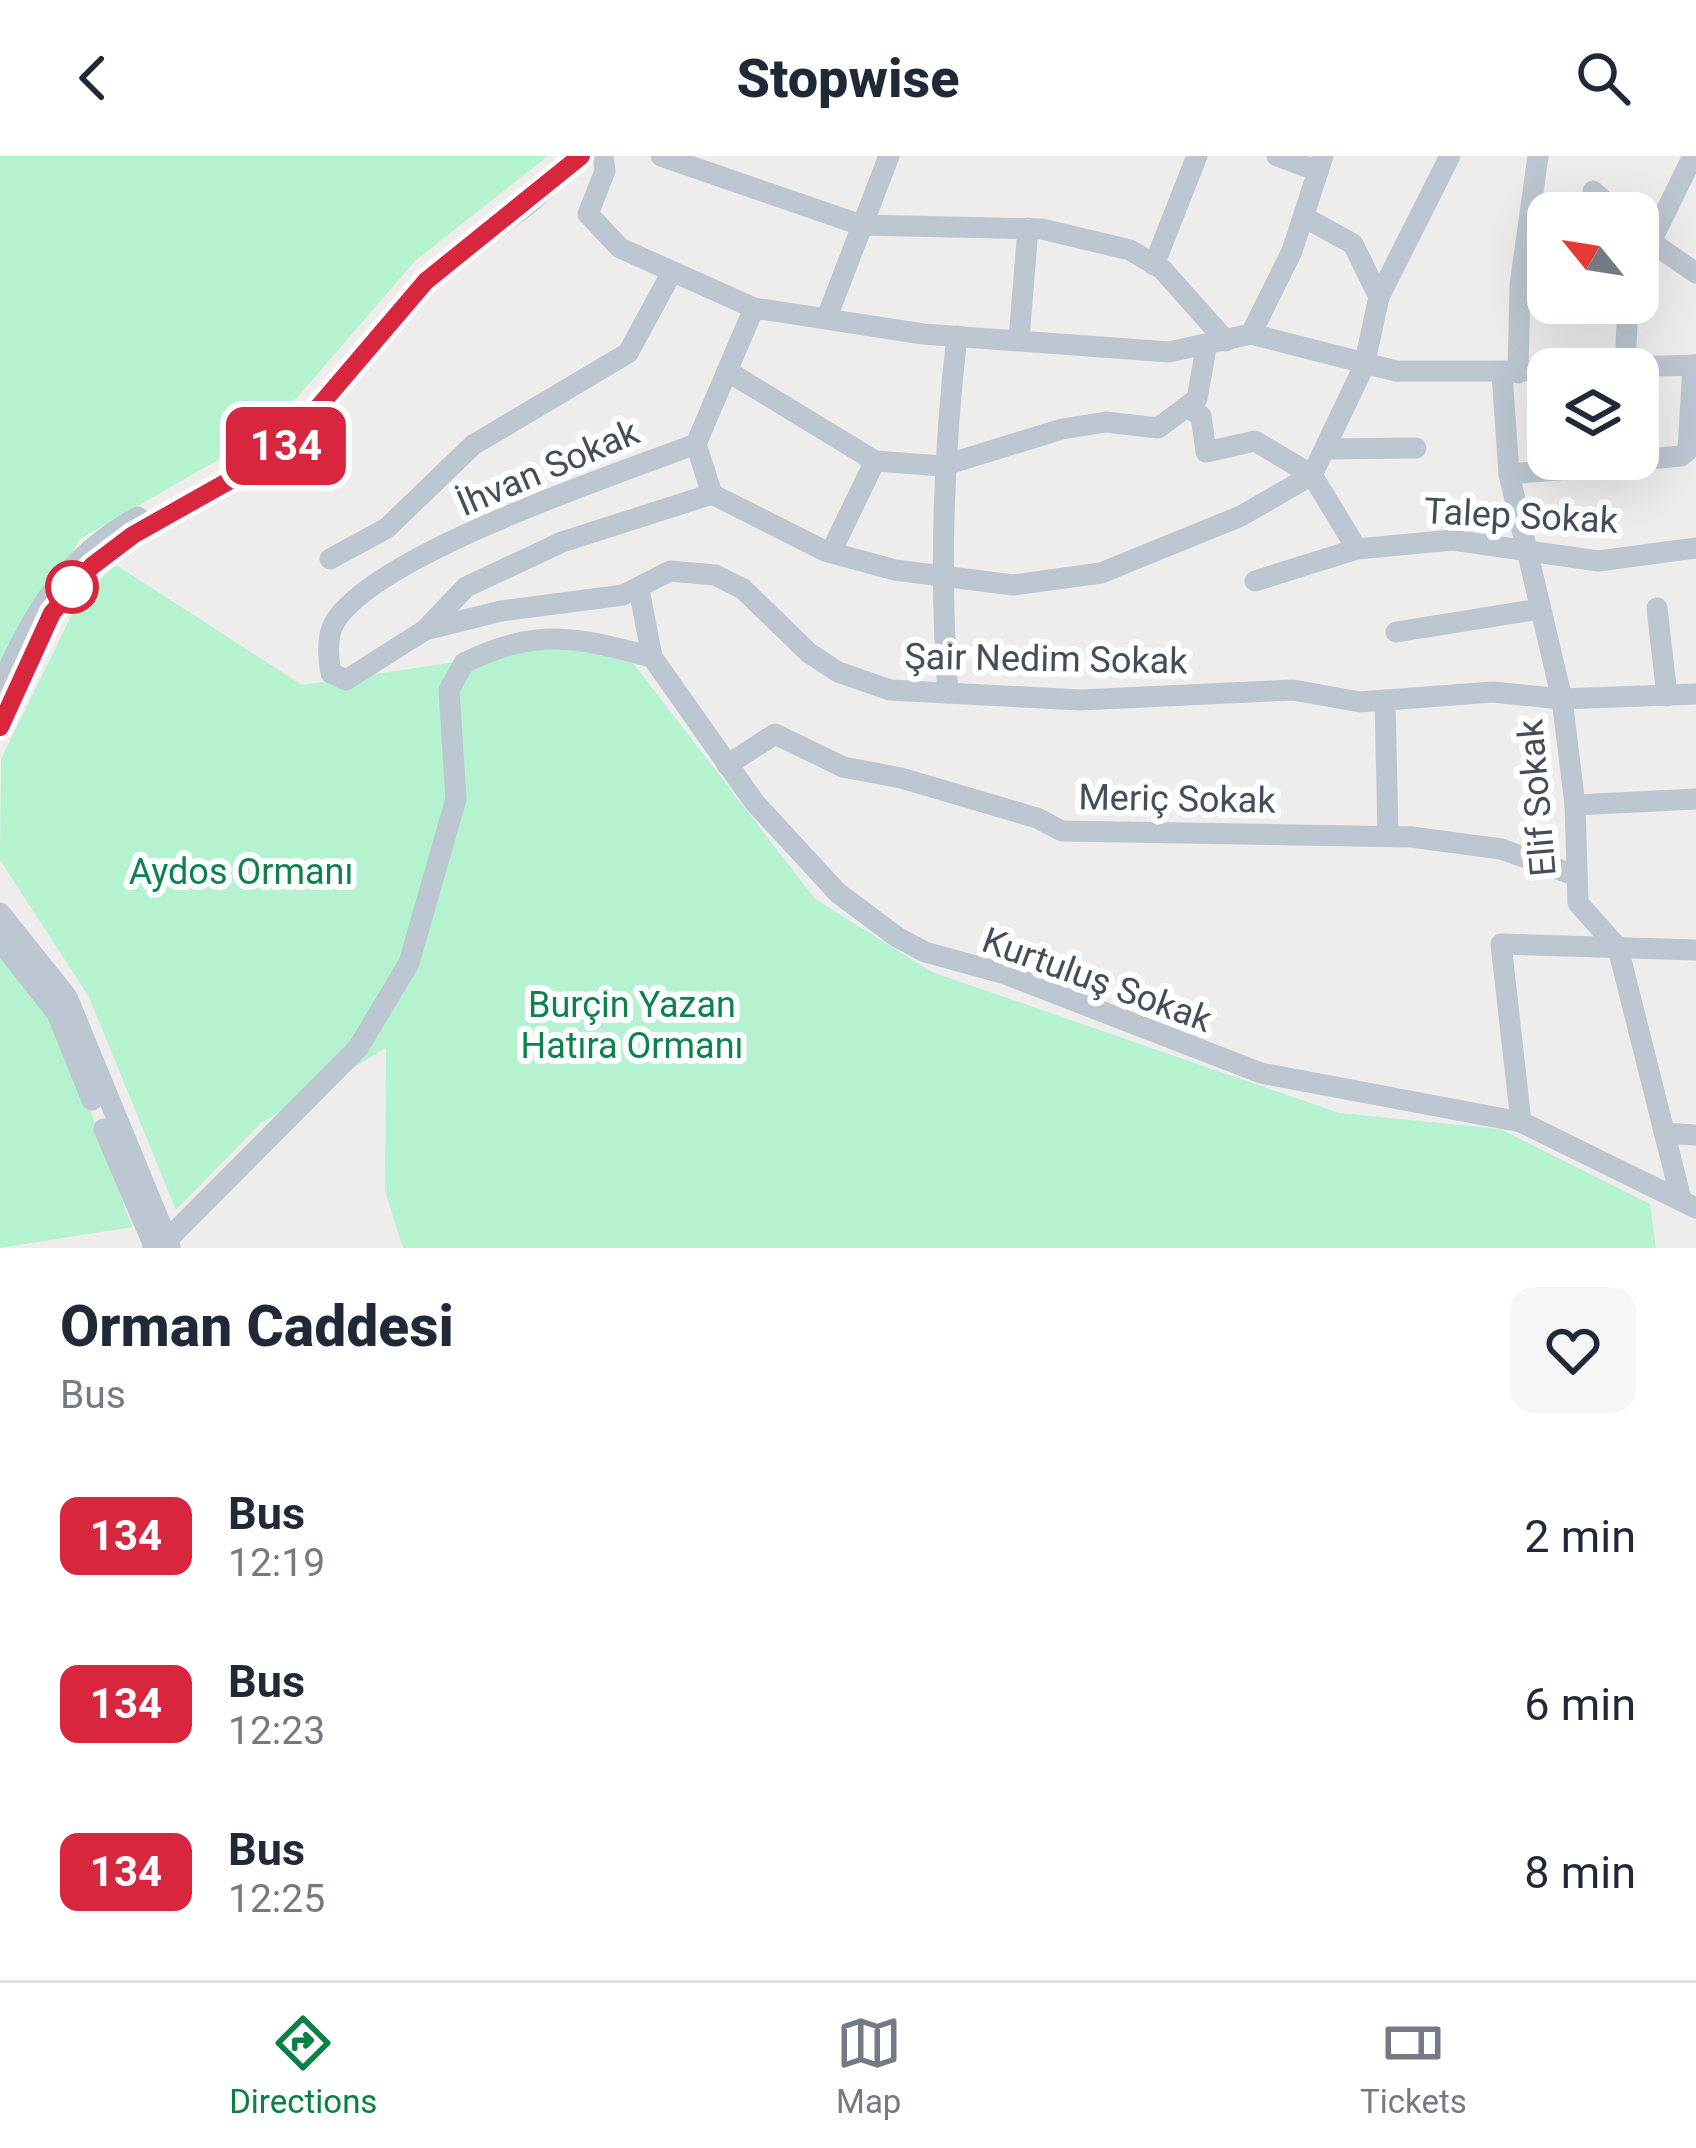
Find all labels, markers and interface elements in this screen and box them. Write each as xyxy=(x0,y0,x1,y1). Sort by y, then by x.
icon: back xyxy=(60,45,126,111)
icon: search xyxy=(1570,45,1636,111)
text: Stopwise xyxy=(736,47,960,110)
north arrow xyxy=(1527,192,1659,324)
map controls xyxy=(1527,192,1659,480)
button: layers xyxy=(1527,348,1659,480)
line badge: 134 xyxy=(217,407,355,485)
street label: İhvan Sokak xyxy=(451,411,646,525)
text: 134 xyxy=(250,421,322,470)
street label: Talep Sokak xyxy=(1423,490,1620,542)
unlabelled marker xyxy=(47,562,97,612)
street label: Şair Nedim Sokak xyxy=(904,636,1189,682)
street label: Elif Sokak xyxy=(1509,717,1565,878)
street label: Meriç Sokak xyxy=(1078,776,1277,822)
park label: Aydos Ormanı xyxy=(129,851,353,893)
street label: Kurtuluş Sokak xyxy=(977,919,1218,1041)
park label: Burçin Yazan Hatıra Ormanı xyxy=(521,984,743,1067)
button: heart xyxy=(1510,1287,1636,1413)
text: Orman Caddesi xyxy=(60,1293,454,1360)
text: Bus xyxy=(60,1372,126,1418)
text: Bus xyxy=(228,1487,305,1540)
text: 2 min xyxy=(1524,1510,1636,1563)
text: 134 xyxy=(90,1511,162,1560)
text: 12:19 xyxy=(228,1540,325,1586)
text: Bus xyxy=(228,1655,305,1708)
text: 6 min xyxy=(1524,1678,1636,1731)
text: 134 xyxy=(90,1679,162,1728)
text: 12:23 xyxy=(228,1708,325,1754)
text: Bus xyxy=(228,1823,305,1876)
text: 8 min xyxy=(1524,1846,1636,1899)
text: 134 xyxy=(90,1847,162,1896)
text: 12:25 xyxy=(228,1876,325,1922)
tab: Directions xyxy=(229,2010,377,2121)
tab: Map xyxy=(836,2010,902,2121)
tab: Tickets xyxy=(1360,2010,1467,2121)

